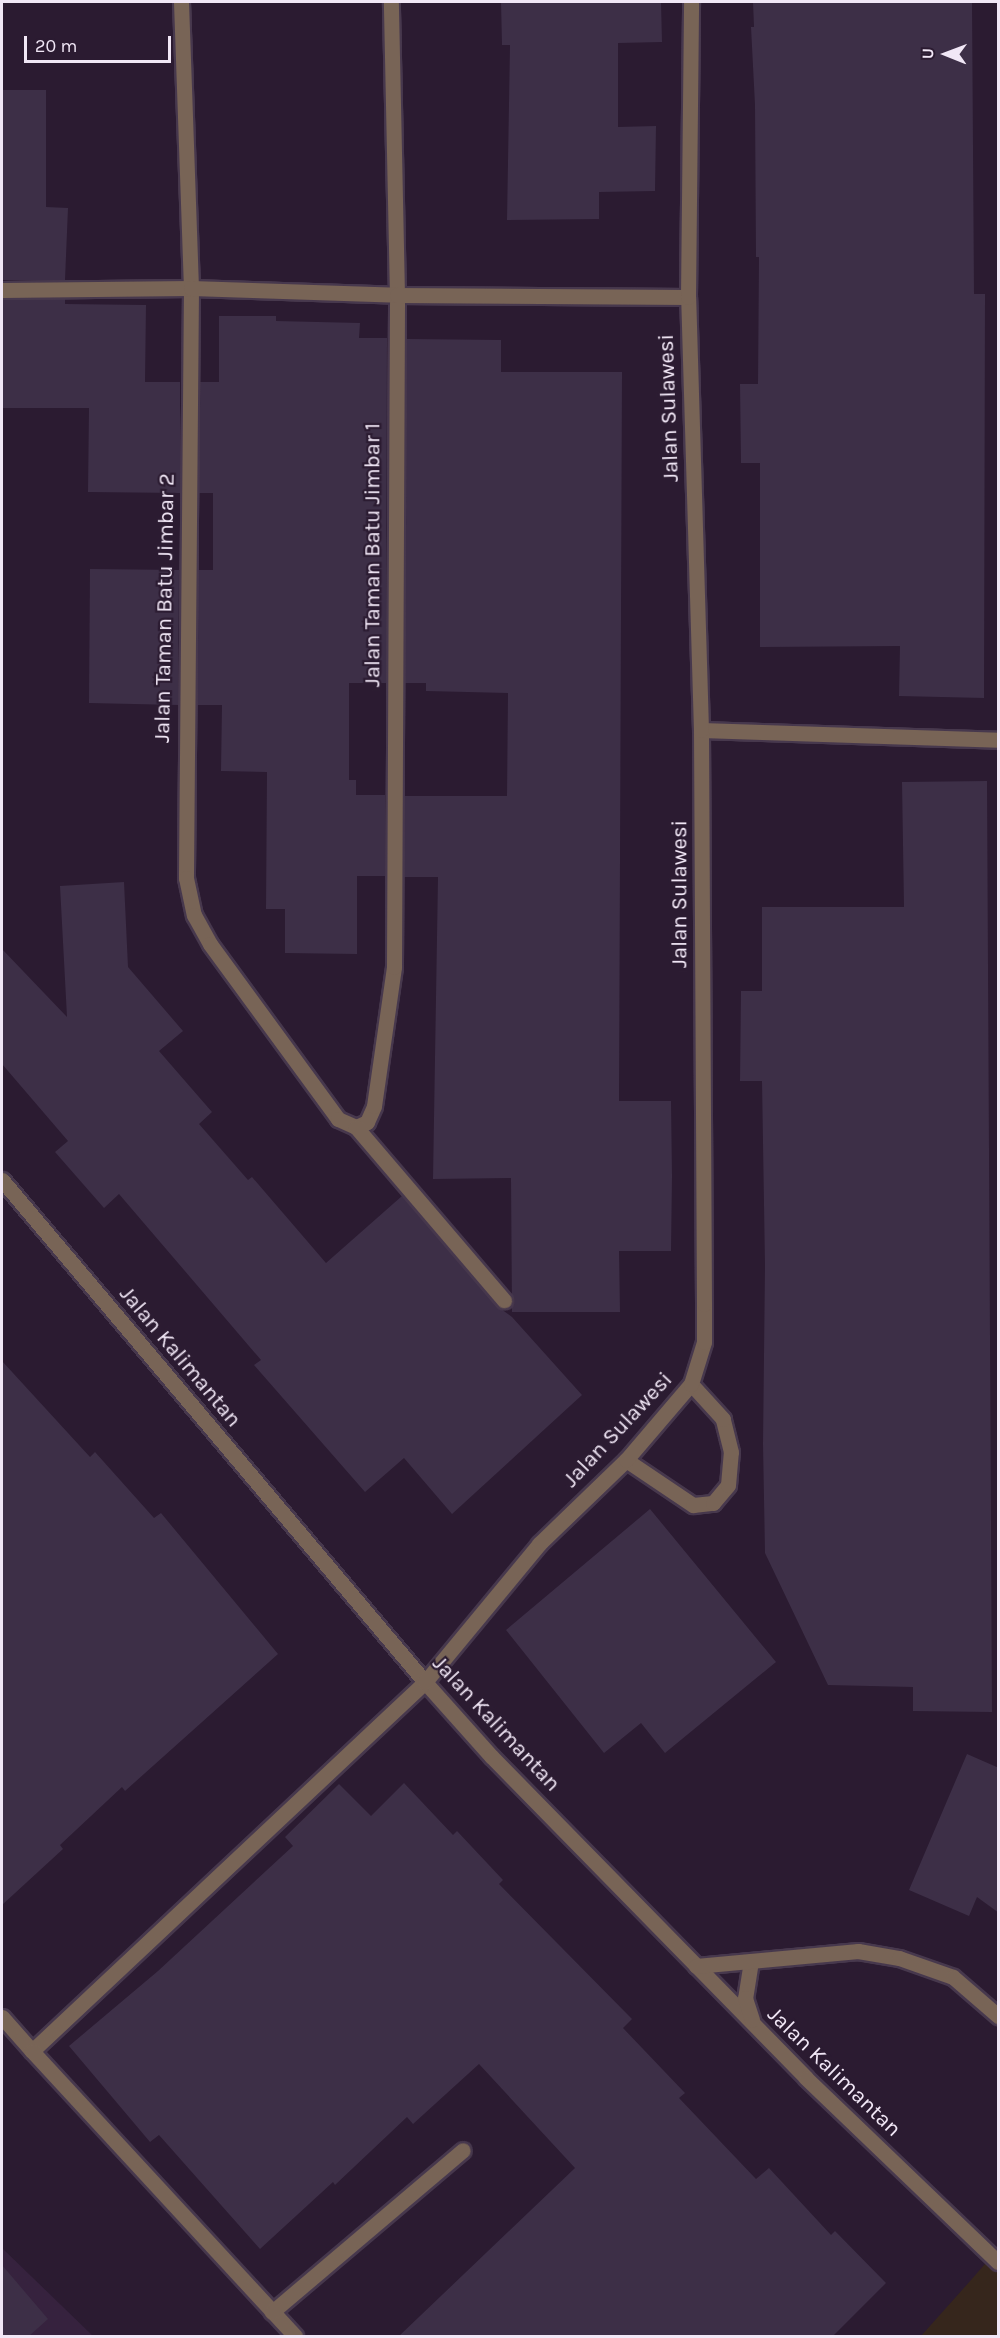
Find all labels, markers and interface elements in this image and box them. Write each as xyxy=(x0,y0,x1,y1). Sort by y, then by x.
scale bar xyxy=(27,24,174,62)
north arrow xyxy=(916,24,976,84)
text: 20 m xyxy=(35,35,77,57)
text: U xyxy=(918,48,937,59)
street label: Jalan Sulawesi xyxy=(653,334,685,482)
street label: Jalan Taman Batu Jimbar 1 xyxy=(360,423,386,687)
street label: Jalan Taman Batu Jimbar 2 xyxy=(149,473,181,743)
street label: Jalan Sulawesi xyxy=(667,820,693,968)
street label: Jalan Kalimantan xyxy=(113,1281,247,1433)
street label: Jalan Sulawesi xyxy=(558,1367,678,1493)
street label: Jalan Kalimantan xyxy=(426,1651,566,1797)
street label: Jalan Kalimantan xyxy=(762,2002,906,2142)

